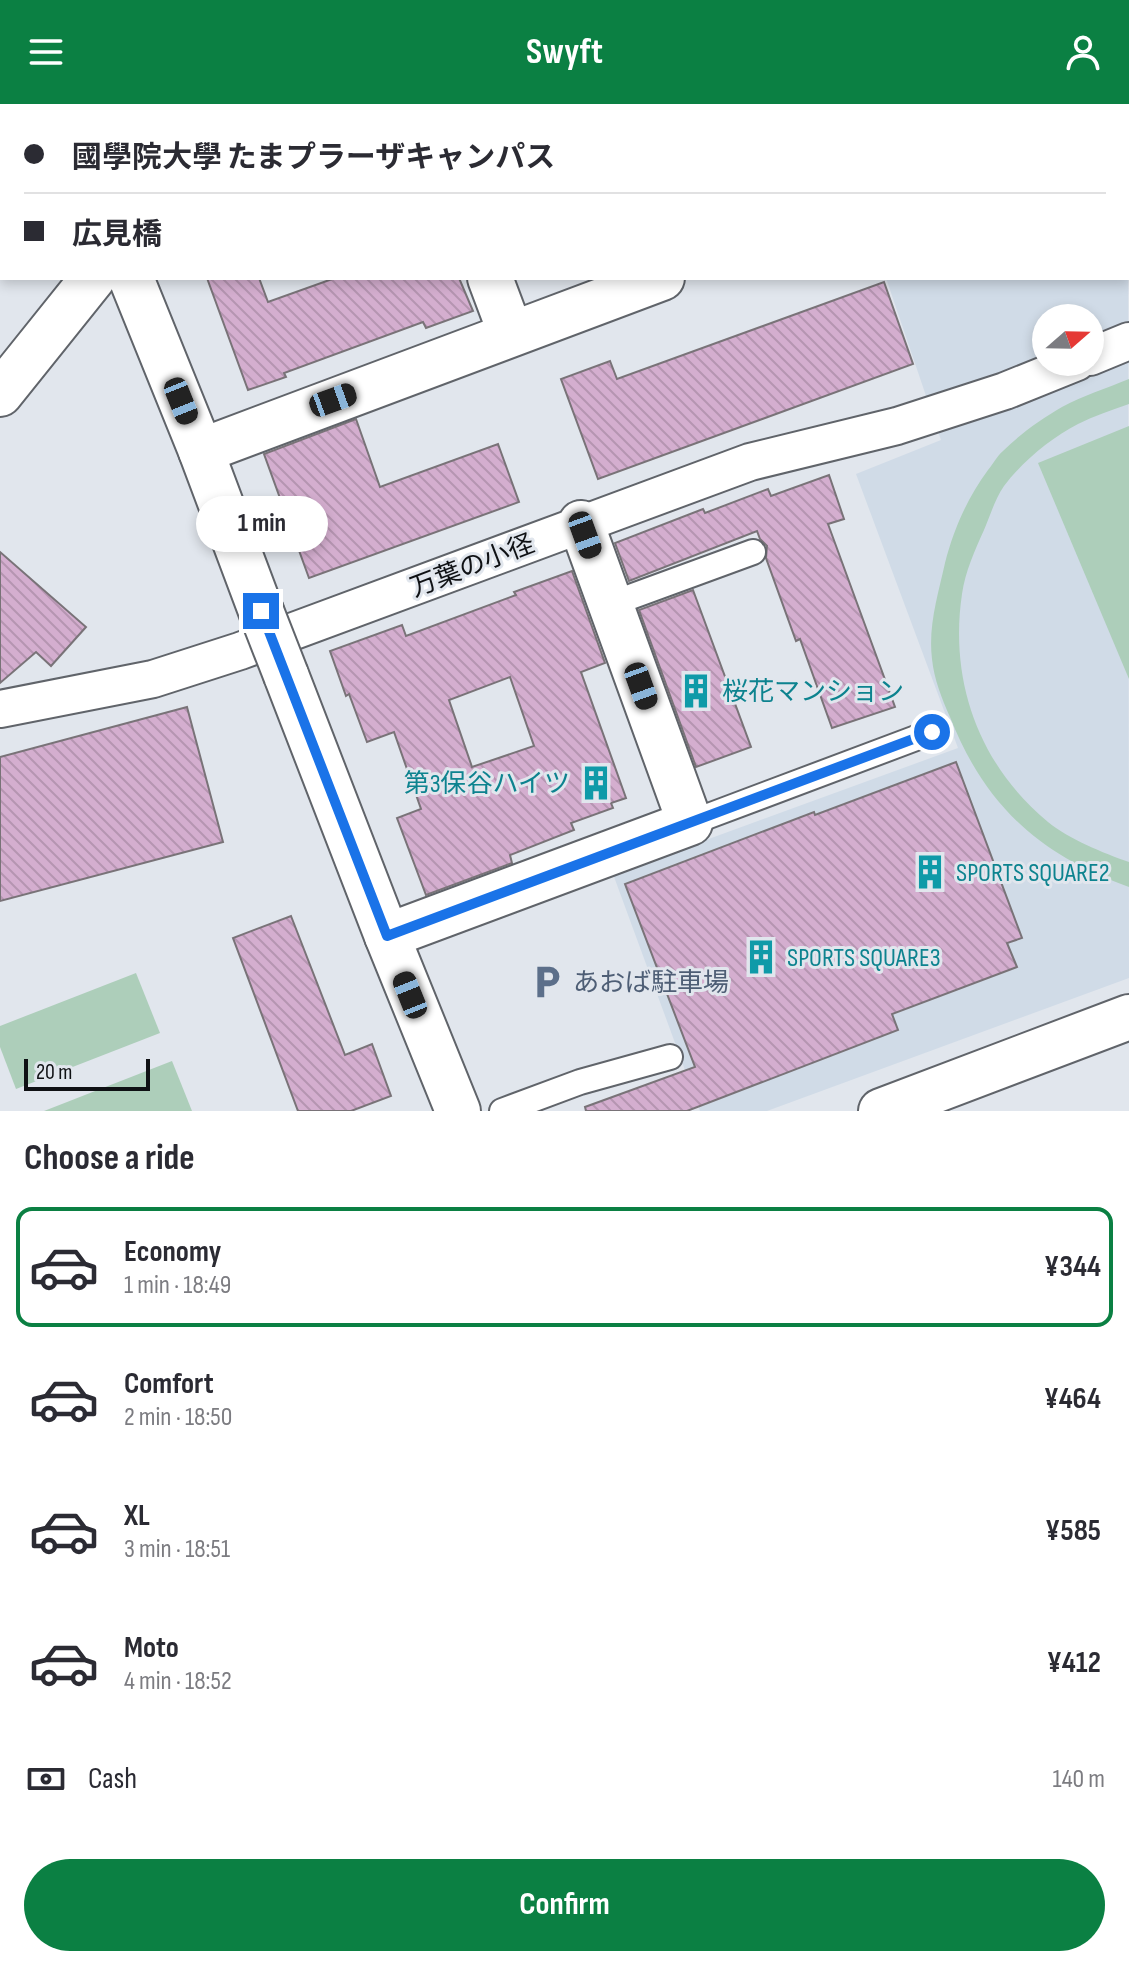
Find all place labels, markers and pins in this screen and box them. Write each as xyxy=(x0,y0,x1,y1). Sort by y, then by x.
building icon: 桜花マンション xyxy=(677,672,715,710)
place label: 桜花マンション xyxy=(722,677,904,708)
building icon: 第3保谷ハイツ xyxy=(577,764,615,802)
place label: 第3保谷ハイツ xyxy=(404,769,570,800)
building icon: SPORTS SQUARE2 xyxy=(911,853,949,891)
place label: SPORTS SQUARE2 xyxy=(956,858,1109,889)
building icon: SPORTS SQUARE3 xyxy=(742,938,780,976)
place label: SPORTS SQUARE3 xyxy=(787,943,941,974)
parking icon: あおば駐車場 xyxy=(528,963,566,1001)
place label: あおば駐車場 xyxy=(573,968,729,999)

